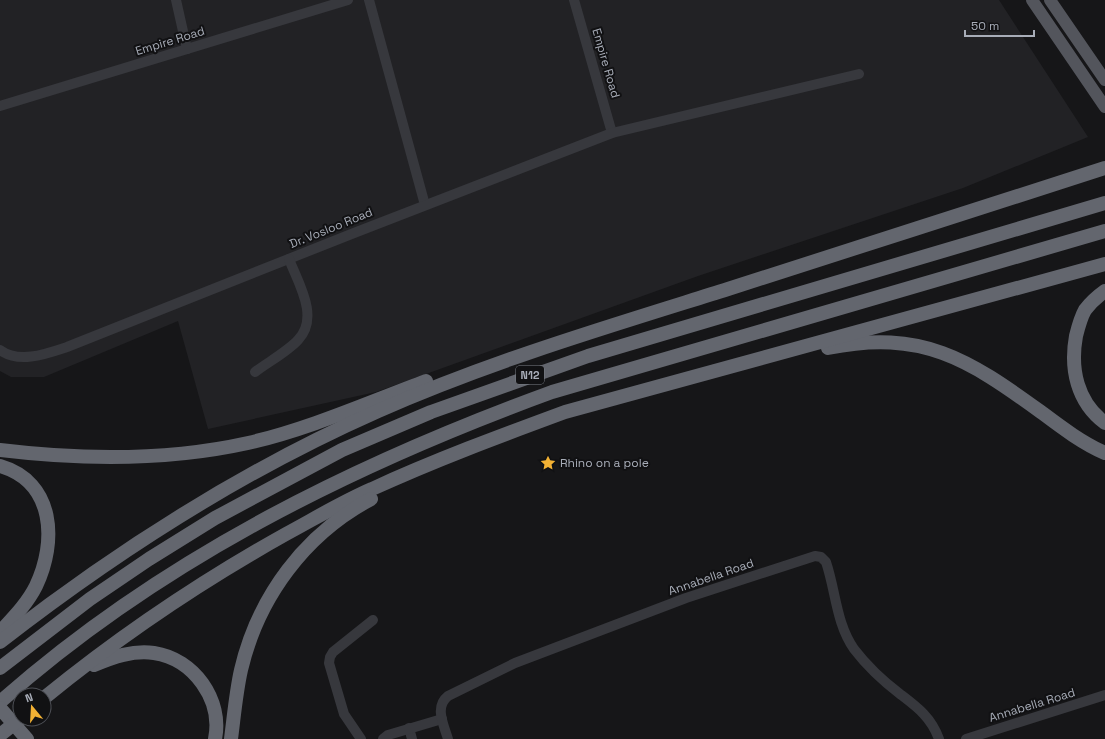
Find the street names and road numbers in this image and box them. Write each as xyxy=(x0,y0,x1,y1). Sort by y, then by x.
street label: Empire Road xyxy=(133,23,207,59)
street label: Empire Road xyxy=(588,26,624,100)
street label: Dr. Vosloo Road xyxy=(287,204,375,252)
road number: N12 xyxy=(516,366,544,384)
street label: Annabella Road xyxy=(666,555,756,599)
street label: Annabella Road xyxy=(987,684,1077,726)

